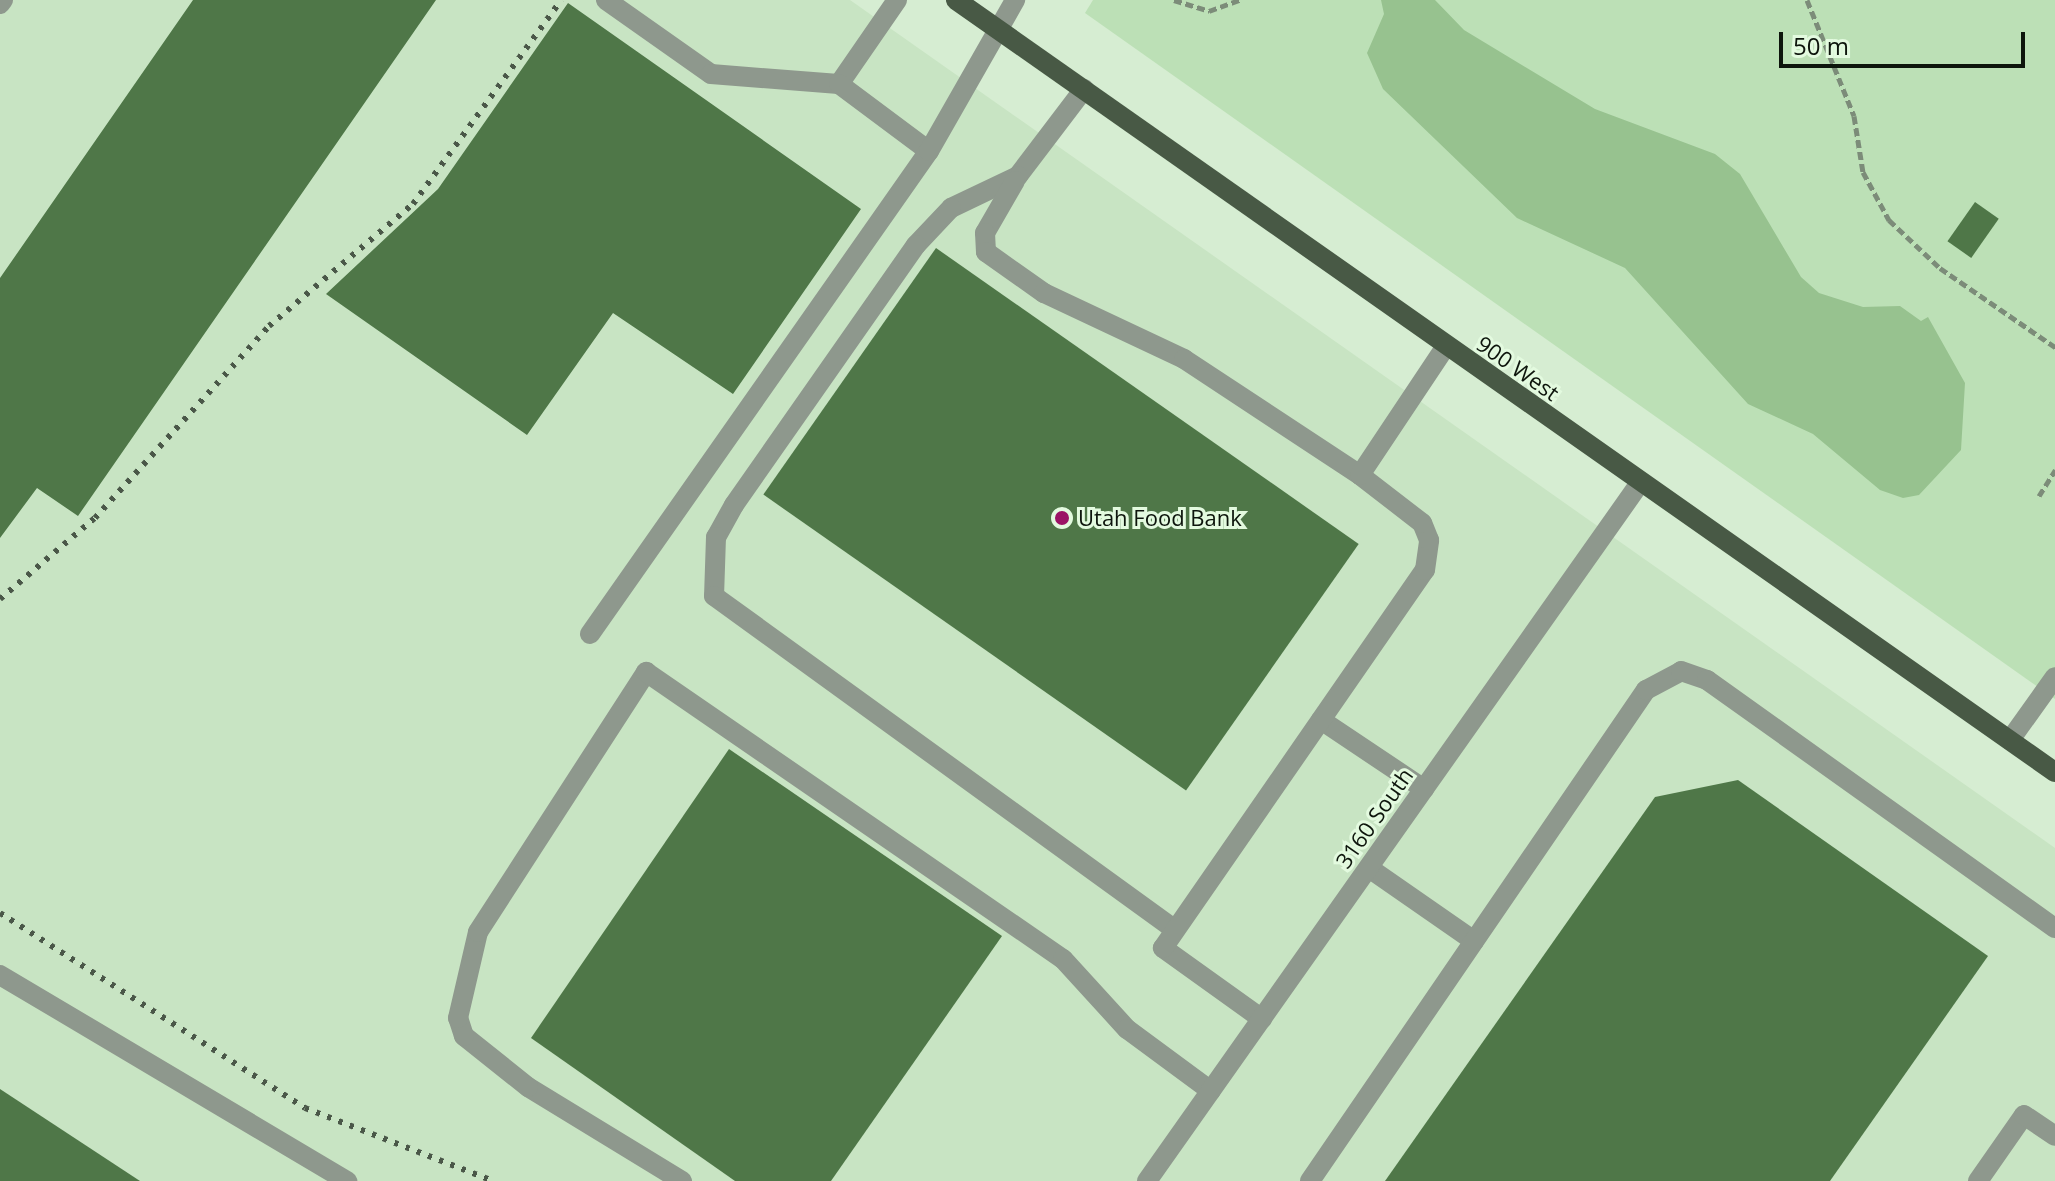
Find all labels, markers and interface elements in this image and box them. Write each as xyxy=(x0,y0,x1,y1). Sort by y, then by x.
scale bar xyxy=(1783,16,2029,66)
text: 50 m xyxy=(1793,29,1849,62)
street label: 900 West xyxy=(1472,330,1564,406)
place label: Utah Food Bank xyxy=(1078,505,1242,531)
marker: Utah Food Bank xyxy=(1053,509,1071,527)
street label: 3160 South xyxy=(1330,763,1418,873)

